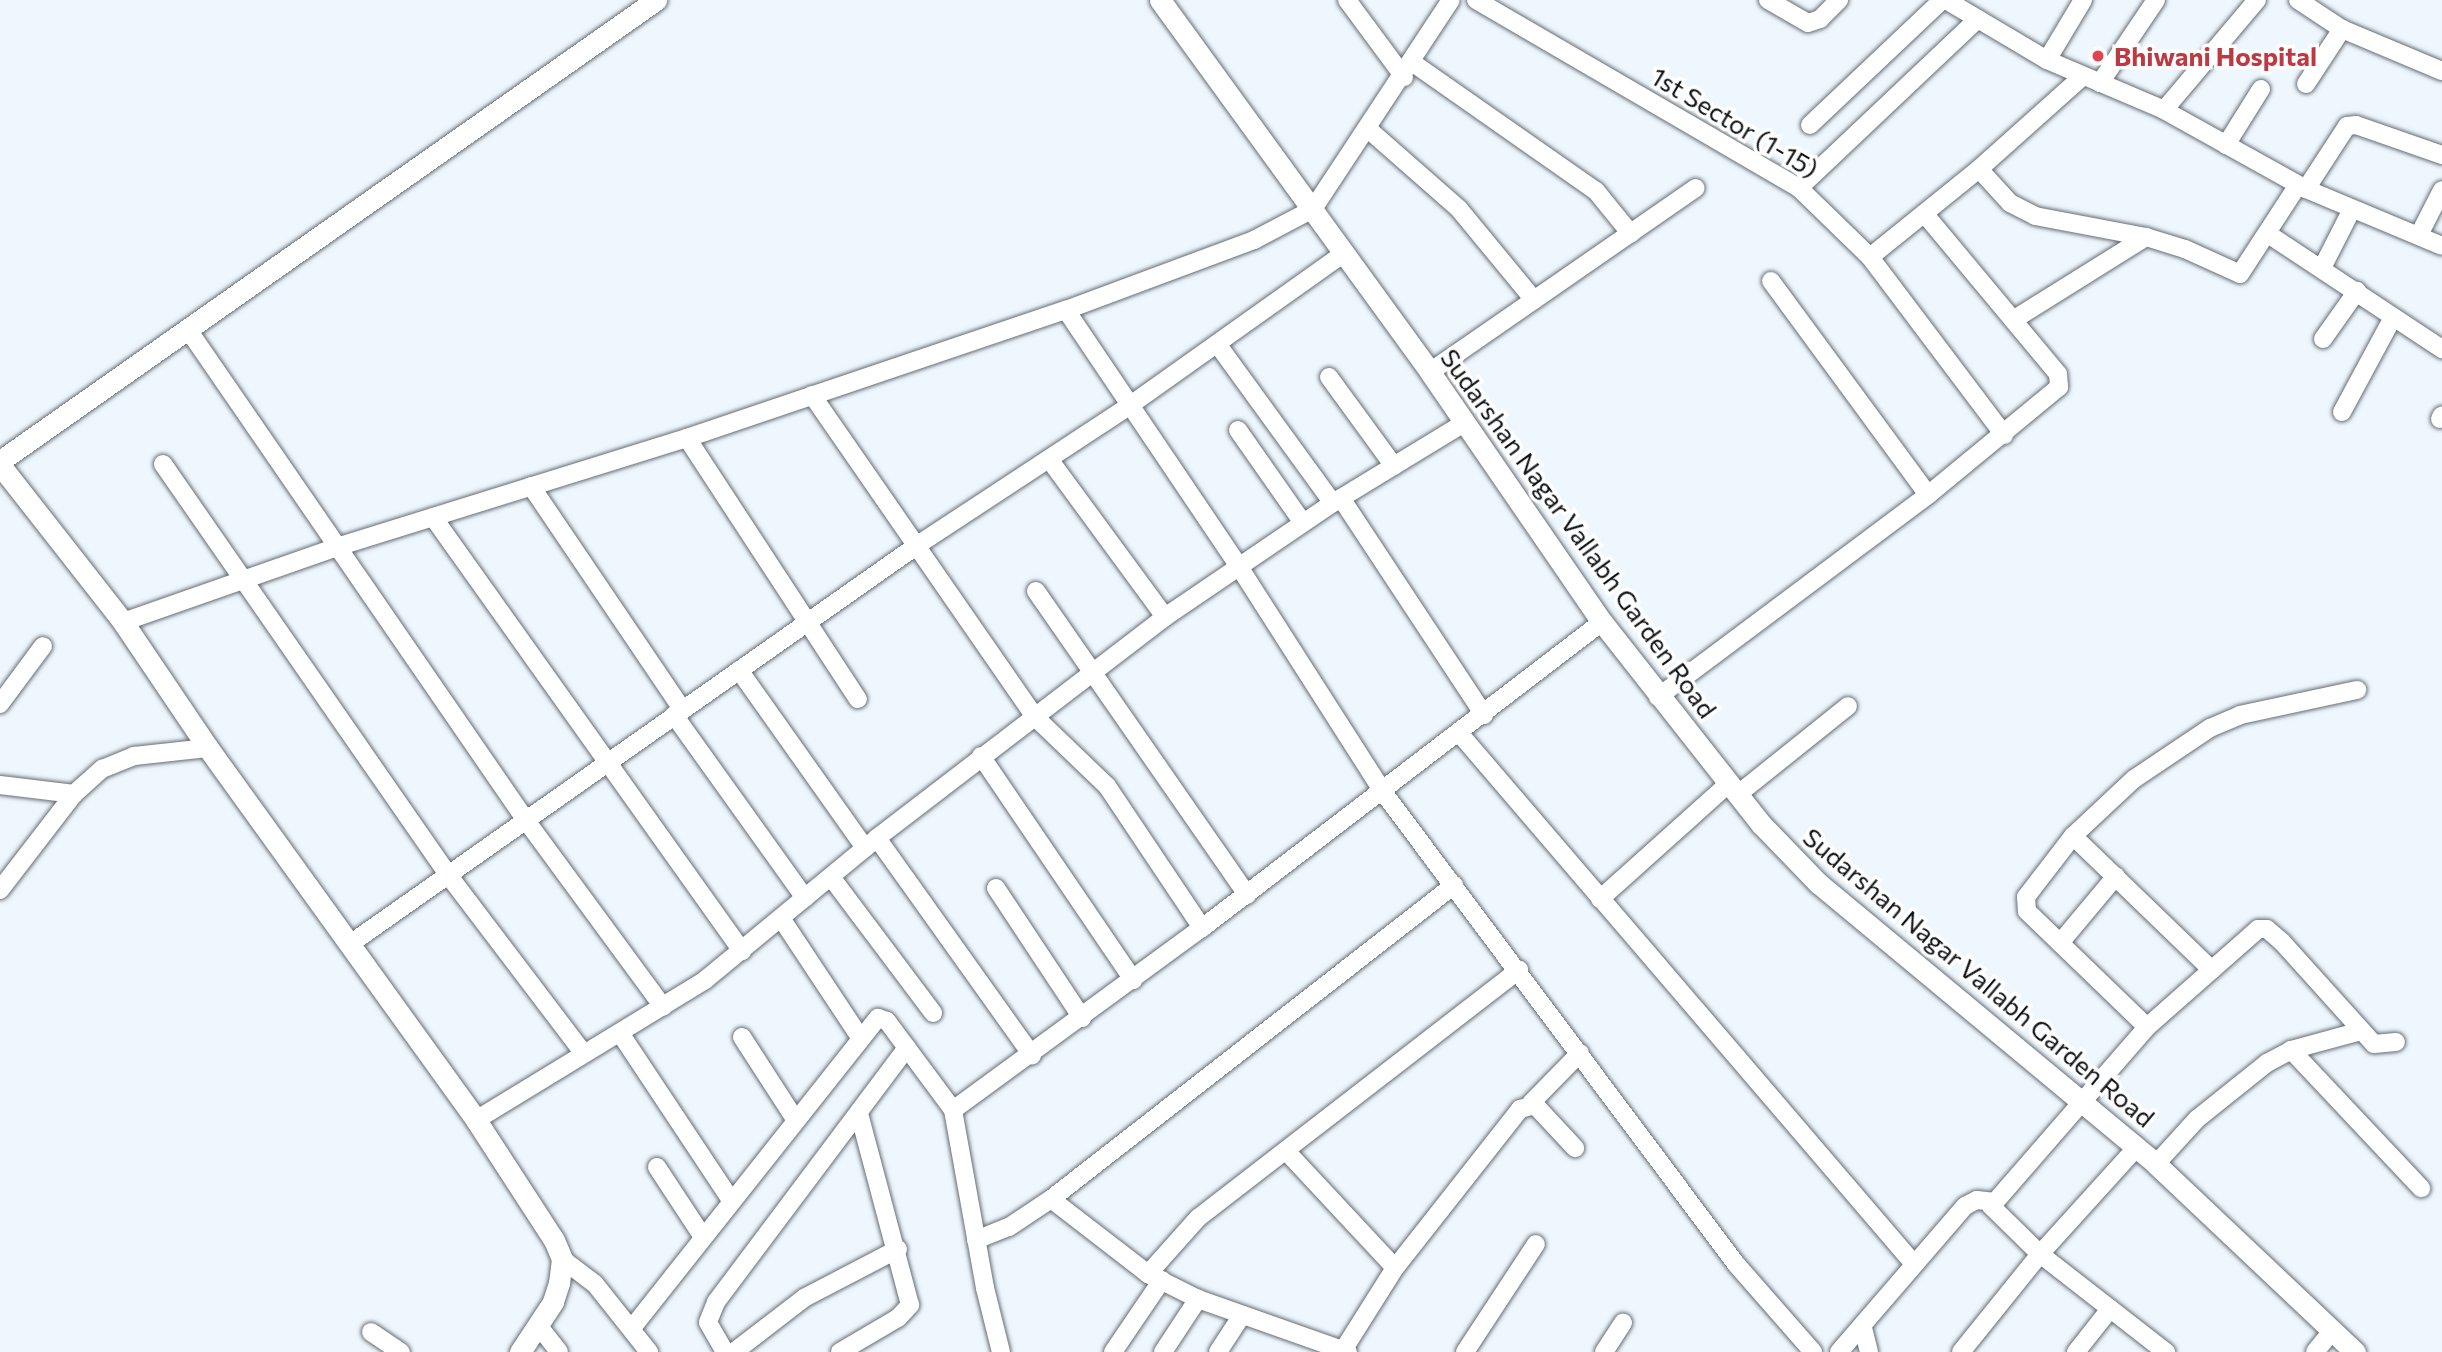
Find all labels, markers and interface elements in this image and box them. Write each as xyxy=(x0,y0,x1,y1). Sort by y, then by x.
place label: Bhiwani Hospital xyxy=(2114,40,2317,72)
marker: Bhiwani Hospital xyxy=(2088,46,2108,66)
street label: 1st Sector (1-15) xyxy=(1646,60,1824,184)
street label: Sudarshan Nagar Vallabh Garden Road xyxy=(1435,342,1723,724)
street label: Sudarshan Nagar Vallabh Garden Road xyxy=(1797,821,2161,1133)

